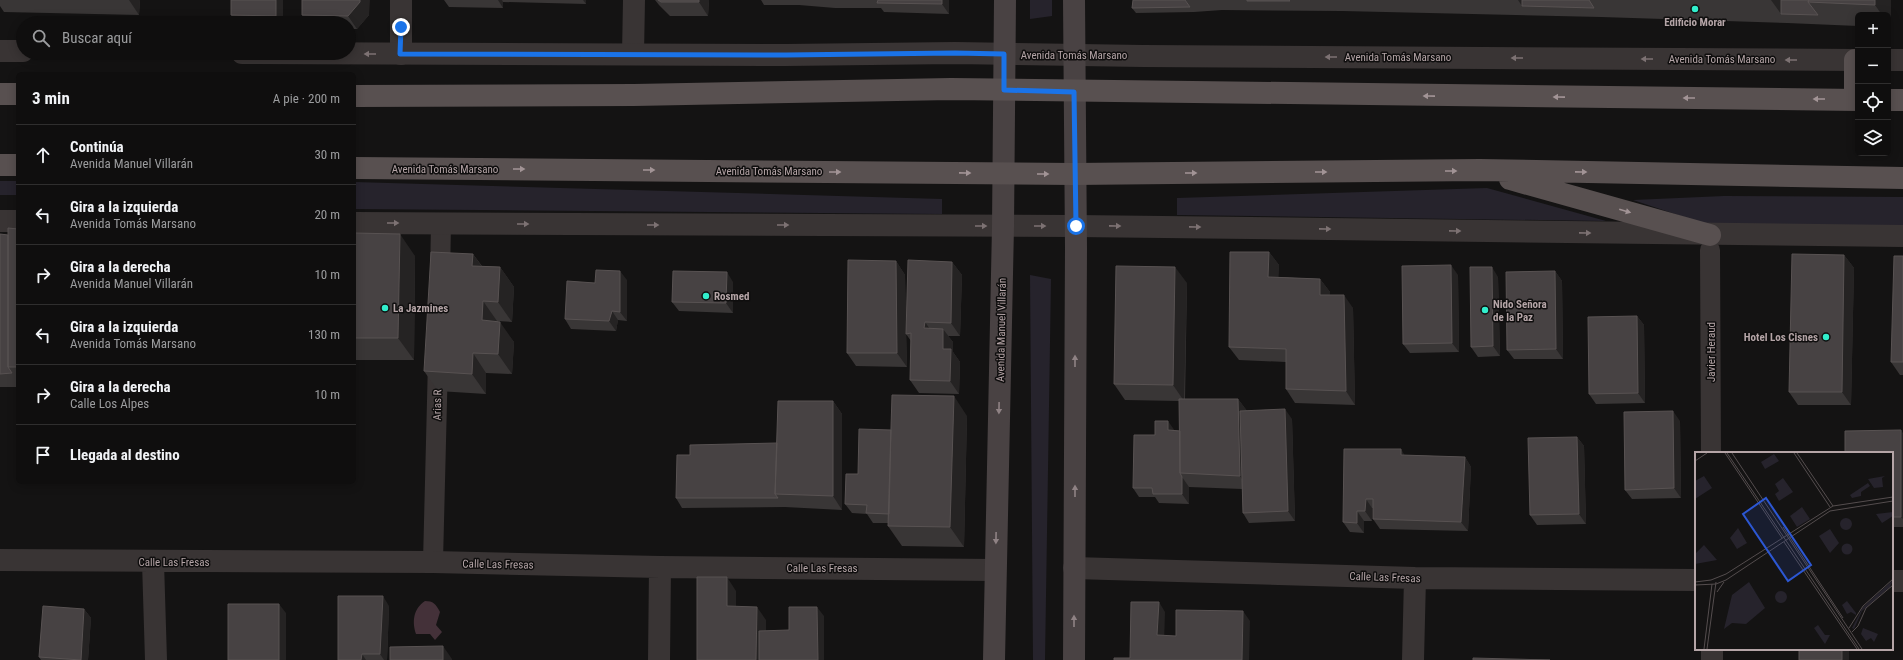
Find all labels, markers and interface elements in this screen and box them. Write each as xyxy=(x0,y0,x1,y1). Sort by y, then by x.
marker: Edificio Morar xyxy=(1690,4,1700,14)
map controls xyxy=(1855,12,1891,156)
button: + xyxy=(1855,12,1891,48)
search box xyxy=(16,16,356,60)
place label: Edificio Morar xyxy=(1664,16,1726,29)
route end xyxy=(392,18,410,36)
icon: search xyxy=(30,27,52,49)
text: Buscar aquí xyxy=(62,29,132,47)
button: − xyxy=(1855,48,1891,84)
street label: Avenida Tomás Marsano xyxy=(1021,49,1128,62)
one-way arrow xyxy=(363,51,376,57)
street label: Avenida Tomás Marsano xyxy=(1345,51,1452,64)
street label: Avenida Tomás Marsano xyxy=(1669,53,1776,66)
one-way arrow xyxy=(1324,54,1337,60)
one-way arrow xyxy=(1510,55,1523,61)
one-way arrow xyxy=(1640,56,1653,62)
one-way arrow xyxy=(1784,57,1797,63)
button: locate xyxy=(1855,84,1891,120)
text: 3 min xyxy=(32,88,70,108)
text: A pie · 200 m xyxy=(273,91,340,106)
one-way arrow xyxy=(1422,93,1435,99)
one-way arrow xyxy=(1552,94,1565,100)
one-way arrow xyxy=(1682,95,1695,101)
one-way arrow xyxy=(1813,96,1825,103)
button: layers xyxy=(1855,120,1891,156)
text: Continúa xyxy=(70,138,124,156)
icon: ahead xyxy=(32,144,54,166)
text: 30 m xyxy=(314,147,340,162)
text: Avenida Manuel Villarán xyxy=(70,156,193,171)
street label: Avenida Tomás Marsano xyxy=(392,163,499,176)
street label: Avenida Tomás Marsano xyxy=(716,165,823,178)
one-way arrow xyxy=(513,166,526,172)
one-way arrow xyxy=(643,167,656,173)
one-way arrow xyxy=(1445,168,1458,174)
one-way arrow xyxy=(829,169,842,175)
one-way arrow xyxy=(959,169,971,176)
one-way arrow xyxy=(1315,169,1328,175)
one-way arrow xyxy=(1575,169,1588,175)
one-way arrow xyxy=(1185,170,1198,176)
one-way arrow xyxy=(1037,171,1050,177)
text: Gira a la izquierda xyxy=(70,198,178,216)
icon: left xyxy=(32,204,54,226)
text: 20 m xyxy=(314,207,340,222)
one-way arrow xyxy=(1619,208,1631,214)
text: Avenida Tomás Marsano xyxy=(70,216,196,231)
route start xyxy=(1067,217,1085,235)
one-way arrow xyxy=(387,220,400,226)
one-way arrow xyxy=(517,221,530,227)
one-way arrow xyxy=(647,222,660,228)
one-way arrow xyxy=(777,222,790,228)
one-way arrow xyxy=(975,223,988,229)
one-way arrow xyxy=(1034,223,1047,229)
one-way arrow xyxy=(1109,223,1122,229)
one-way arrow xyxy=(1189,224,1201,231)
one-way arrow xyxy=(1319,226,1332,232)
one-way arrow xyxy=(1449,228,1462,234)
one-way arrow xyxy=(1579,230,1592,236)
text: Gira a la derecha xyxy=(70,258,171,276)
icon: right xyxy=(32,264,54,286)
text: 10 m xyxy=(314,267,340,282)
text: Avenida Manuel Villarán xyxy=(70,276,193,291)
street label: Avenida Manuel Villarán xyxy=(994,278,1009,382)
place label: Rosmed xyxy=(714,290,749,303)
marker: Rosmed xyxy=(701,291,711,301)
place label: Nido Señora de la Paz xyxy=(1493,298,1547,324)
place label: La Jazmines xyxy=(393,302,448,315)
marker: La Jazmines xyxy=(380,303,390,313)
marker: Nido Señora de la Paz xyxy=(1480,305,1490,315)
text: Gira a la izquierda xyxy=(70,318,178,336)
street label: Javier Heraud xyxy=(1705,322,1718,382)
icon: left xyxy=(32,324,54,346)
text: 130 m xyxy=(308,327,340,342)
place label: Hotel Los Cisnes xyxy=(1744,331,1818,344)
marker: Hotel Los Cisnes xyxy=(1821,332,1831,342)
text: Avenida Tomás Marsano xyxy=(70,336,196,351)
one-way arrow xyxy=(1072,354,1078,367)
text: Gira a la derecha xyxy=(70,378,171,396)
icon: right xyxy=(32,384,54,406)
text: 10 m xyxy=(314,387,340,402)
street label: Arias R xyxy=(431,389,444,421)
text: Calle Los Alpes xyxy=(70,396,149,411)
one-way arrow xyxy=(996,402,1002,415)
icon: arrive xyxy=(32,444,54,466)
text: Llegada al destino xyxy=(70,446,180,464)
inset map xyxy=(1695,452,1893,650)
one-way arrow xyxy=(1072,484,1078,497)
one-way arrow xyxy=(993,532,999,545)
street label: Calle Las Fresas xyxy=(138,556,210,569)
street label: Calle Las Fresas xyxy=(462,557,534,572)
street label: Calle Las Fresas xyxy=(786,562,858,575)
street label: Calle Las Fresas xyxy=(1349,570,1421,585)
one-way arrow xyxy=(1071,614,1077,627)

